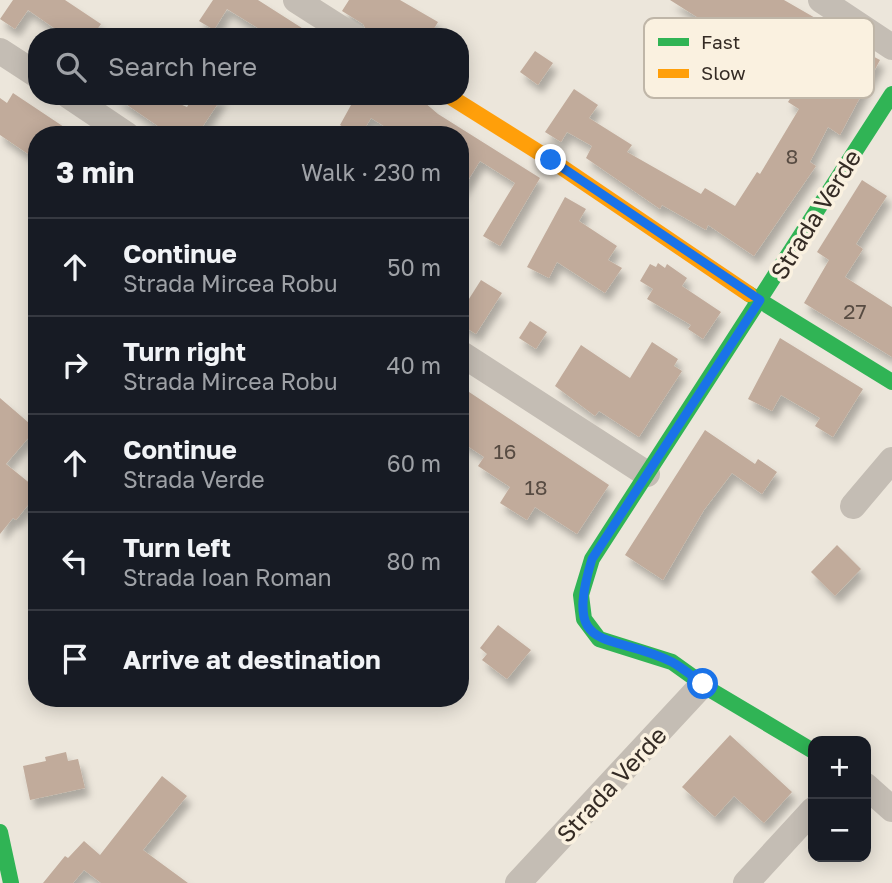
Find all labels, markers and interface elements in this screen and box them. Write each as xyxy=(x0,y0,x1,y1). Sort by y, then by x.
legend xyxy=(644,18,874,98)
search box xyxy=(28,28,469,105)
text: Fast xyxy=(701,30,740,53)
icon: search xyxy=(52,48,90,86)
text: Search here xyxy=(108,51,257,82)
text: Slow xyxy=(701,61,746,84)
house number: 8 xyxy=(786,143,798,169)
route end xyxy=(535,144,566,175)
street label: Strada Verde xyxy=(764,144,866,284)
text: 3 min xyxy=(56,154,134,190)
text: Walk · 230 m xyxy=(301,158,441,186)
text: Continue xyxy=(123,238,237,269)
icon: ahead xyxy=(56,248,94,286)
text: 50 m xyxy=(387,253,441,281)
text: Strada Mircea Robu xyxy=(123,269,338,297)
house number: 27 xyxy=(843,298,867,324)
text: Turn right xyxy=(123,336,246,367)
icon: right xyxy=(56,346,94,384)
text: 40 m xyxy=(387,351,441,379)
text: Strada Mircea Robu xyxy=(123,367,338,395)
text: Continue xyxy=(123,434,237,465)
house number: 16 xyxy=(494,438,516,464)
icon: ahead xyxy=(56,444,94,482)
text: 60 m xyxy=(387,449,441,477)
text: Strada Verde xyxy=(123,465,265,493)
house number: 18 xyxy=(525,474,548,500)
text: Turn left xyxy=(123,532,231,563)
icon: left xyxy=(56,542,94,580)
text: 80 m xyxy=(387,547,441,575)
text: Strada Ioan Roman xyxy=(123,563,332,591)
icon: arrive xyxy=(56,640,94,678)
text: Arrive at destination xyxy=(123,644,381,675)
route start xyxy=(687,668,718,699)
street label: Strada Verde xyxy=(550,720,672,848)
map controls xyxy=(808,736,871,862)
button: + xyxy=(808,736,871,799)
button: − xyxy=(808,799,871,862)

